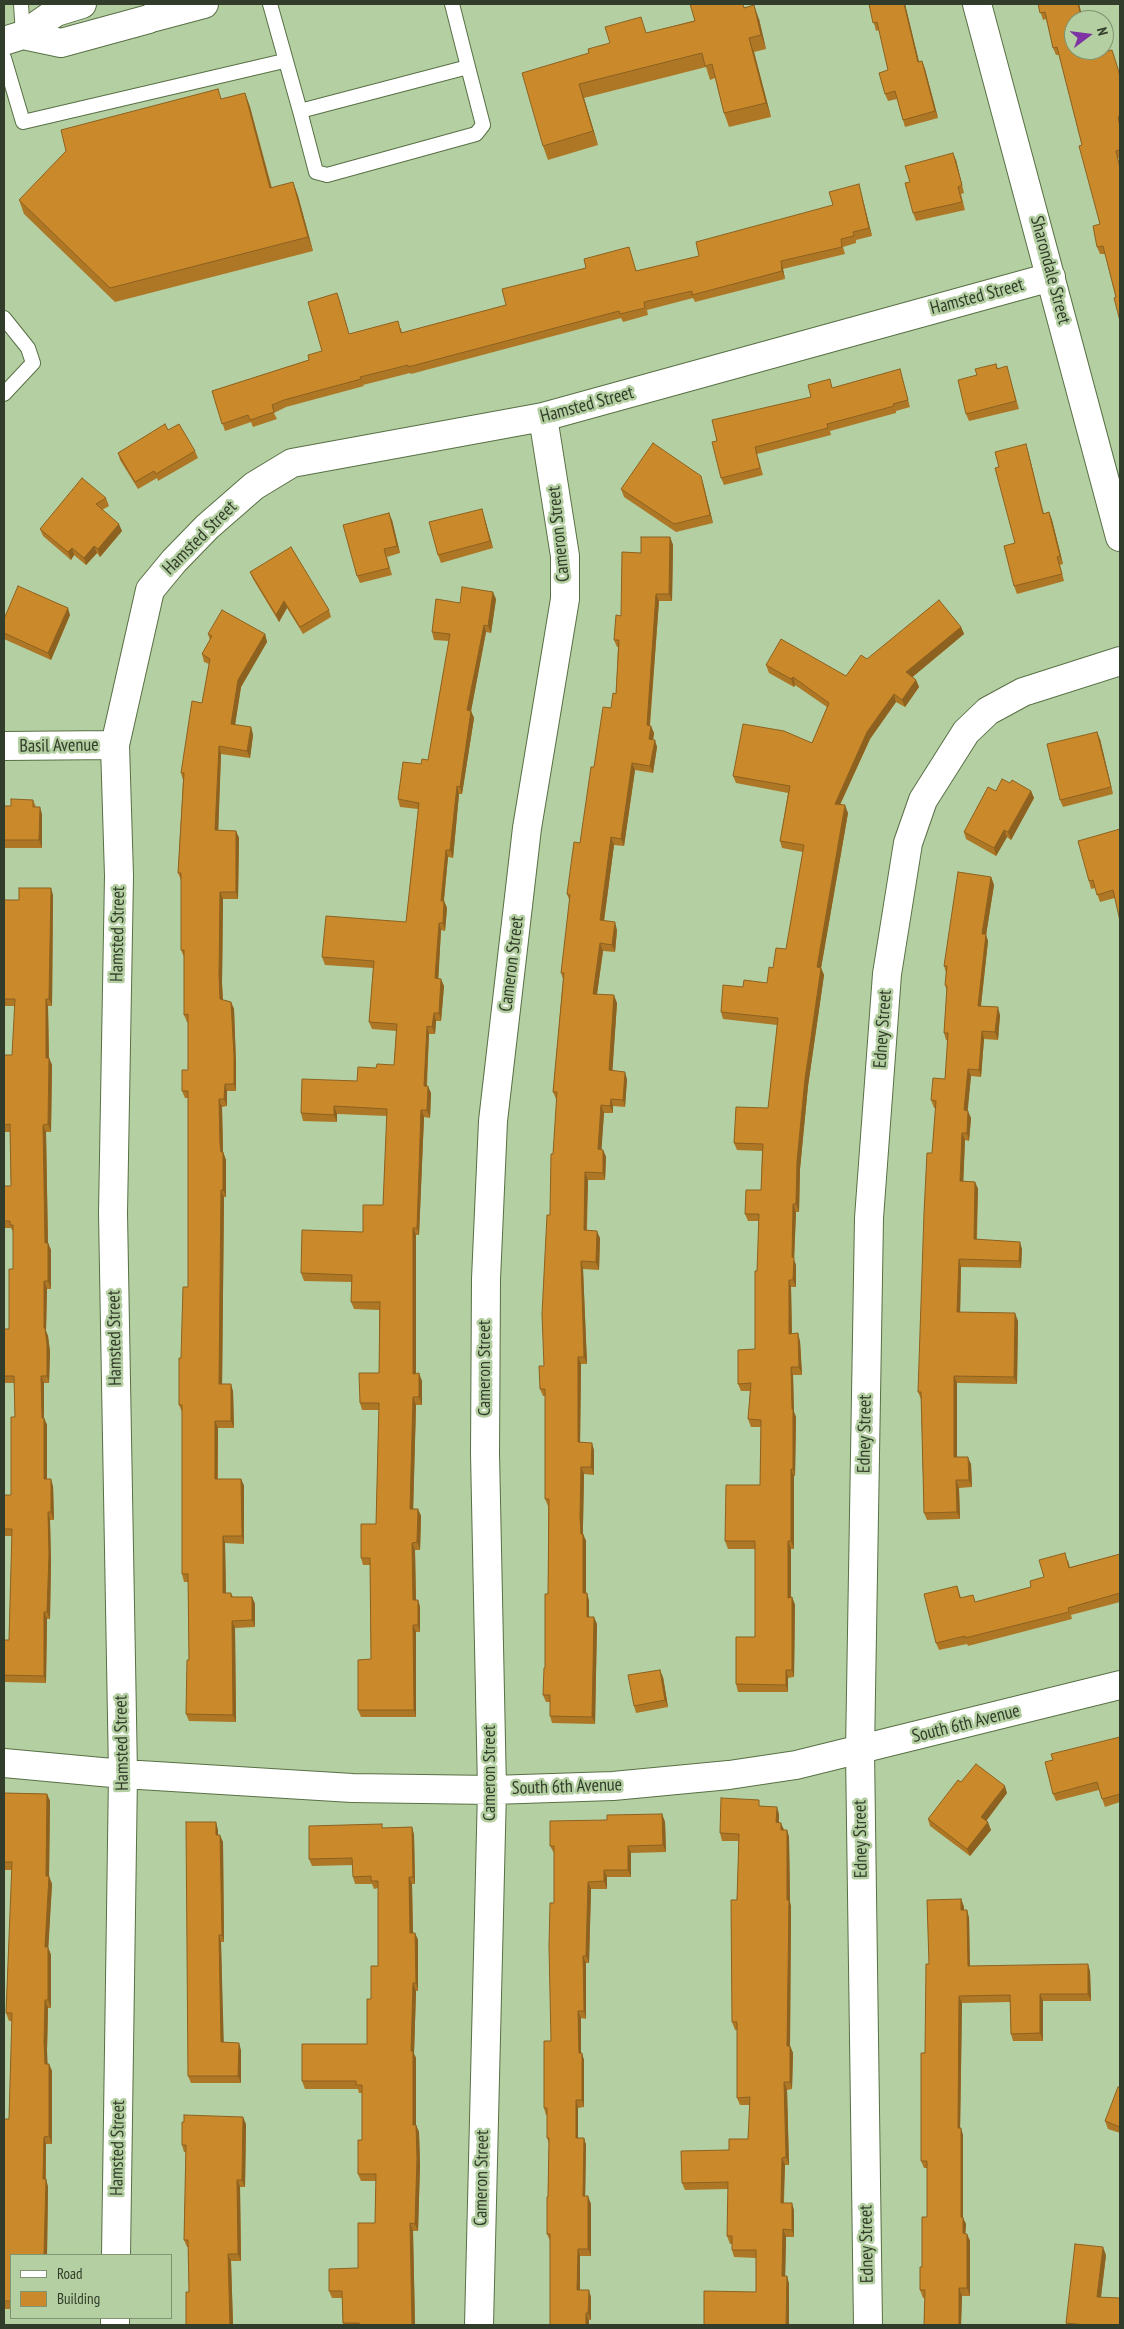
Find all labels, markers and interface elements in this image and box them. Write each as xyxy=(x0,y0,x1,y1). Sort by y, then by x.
north arrow xyxy=(1064,10,1114,60)
text: N xyxy=(1093,25,1112,37)
street label: Sharondale Street xyxy=(1025,214,1075,326)
street label: Hamsted Street xyxy=(928,274,1026,320)
street label: Hamsted Street xyxy=(538,382,636,428)
street label: Cameron Street xyxy=(543,485,575,583)
street label: Hamsted Street xyxy=(159,497,241,579)
street label: Basil Avenue xyxy=(19,735,99,757)
street label: Hamsted Street xyxy=(106,886,130,982)
street label: Cameron Street xyxy=(495,915,529,1013)
street label: Edney Street xyxy=(869,989,897,1069)
street label: Hamsted Street xyxy=(103,1290,127,1386)
street label: Cameron Street xyxy=(474,1320,496,1416)
street label: Edney Street xyxy=(854,1395,876,1473)
street label: Hamsted Street xyxy=(110,1695,134,1791)
street label: South 6th Avenue xyxy=(910,1700,1022,1748)
street label: Cameron Street xyxy=(479,1725,501,1821)
street label: South 6th Avenue xyxy=(512,1774,622,1800)
street label: Edney Street xyxy=(850,1800,872,1878)
street label: Hamsted Street xyxy=(106,2100,130,2196)
street label: Cameron Street xyxy=(470,2130,494,2226)
street label: Edney Street xyxy=(856,2205,878,2283)
legend xyxy=(10,2254,172,2319)
text: Road xyxy=(57,2264,83,2283)
text: Building xyxy=(57,2289,100,2308)

